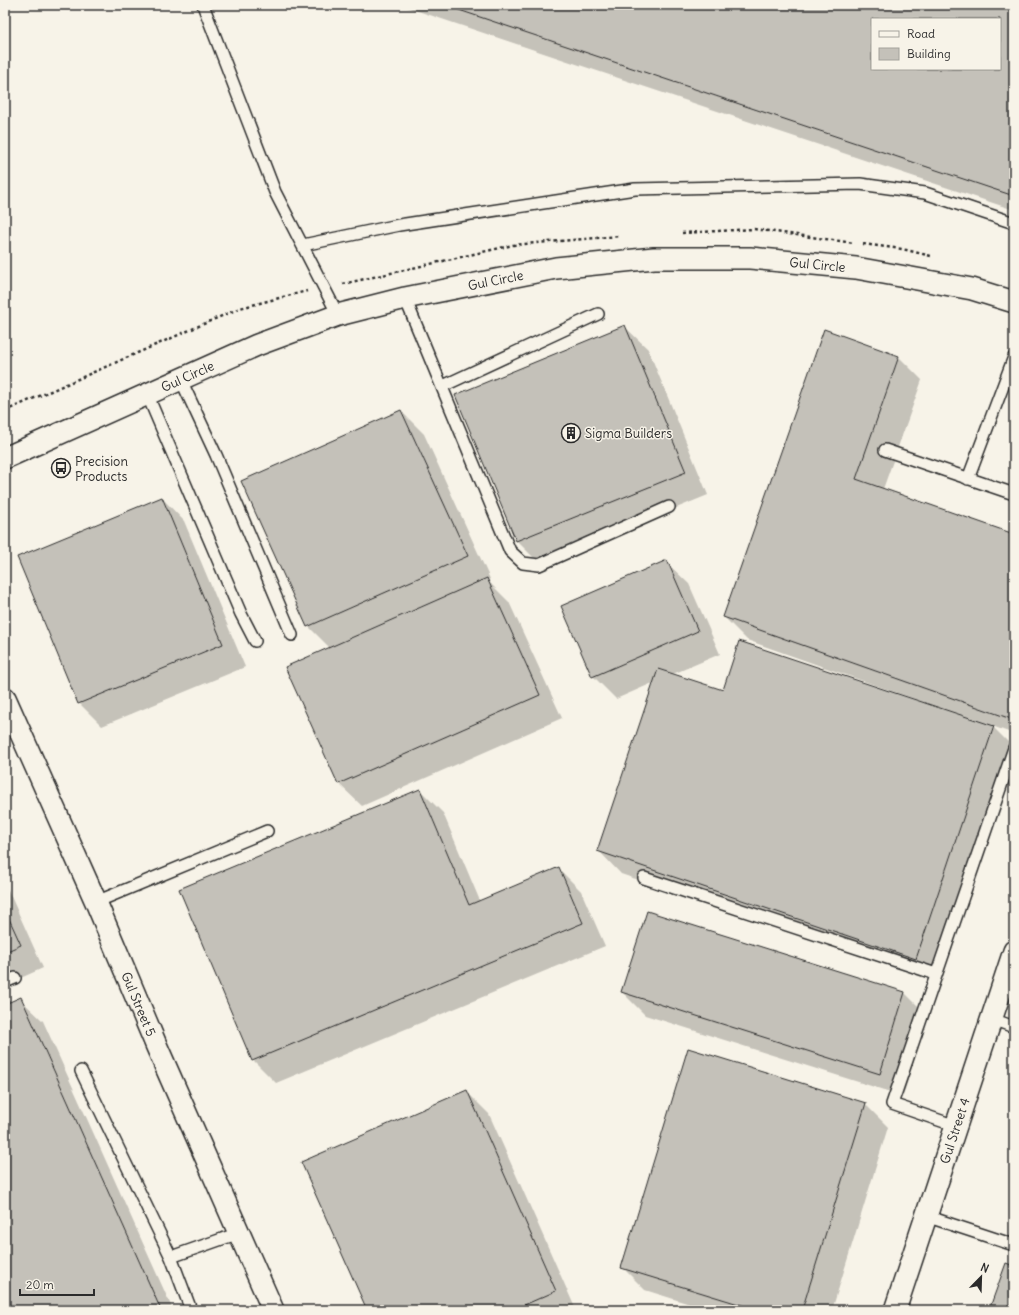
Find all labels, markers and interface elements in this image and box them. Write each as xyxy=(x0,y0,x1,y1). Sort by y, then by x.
legend xyxy=(871,18,1001,70)
text: Road xyxy=(907,26,935,41)
text: Building xyxy=(907,46,951,61)
street label: Gul Circle xyxy=(789,253,846,275)
street label: Gul Circle xyxy=(466,266,525,294)
street label: Gul Circle xyxy=(158,357,217,395)
building icon: Sigma Builders xyxy=(560,422,582,444)
place label: Sigma Builders xyxy=(585,425,672,442)
place label: Precision Products xyxy=(75,453,128,485)
bus stop icon: Precision Products xyxy=(50,457,72,479)
street label: Gul Street 5 xyxy=(118,969,160,1039)
street label: Gul Street 4 xyxy=(936,1095,973,1166)
north arrow xyxy=(961,1257,1001,1297)
text: N xyxy=(979,1260,991,1276)
scale bar xyxy=(20,1271,94,1297)
text: 20 m xyxy=(26,1277,54,1292)

